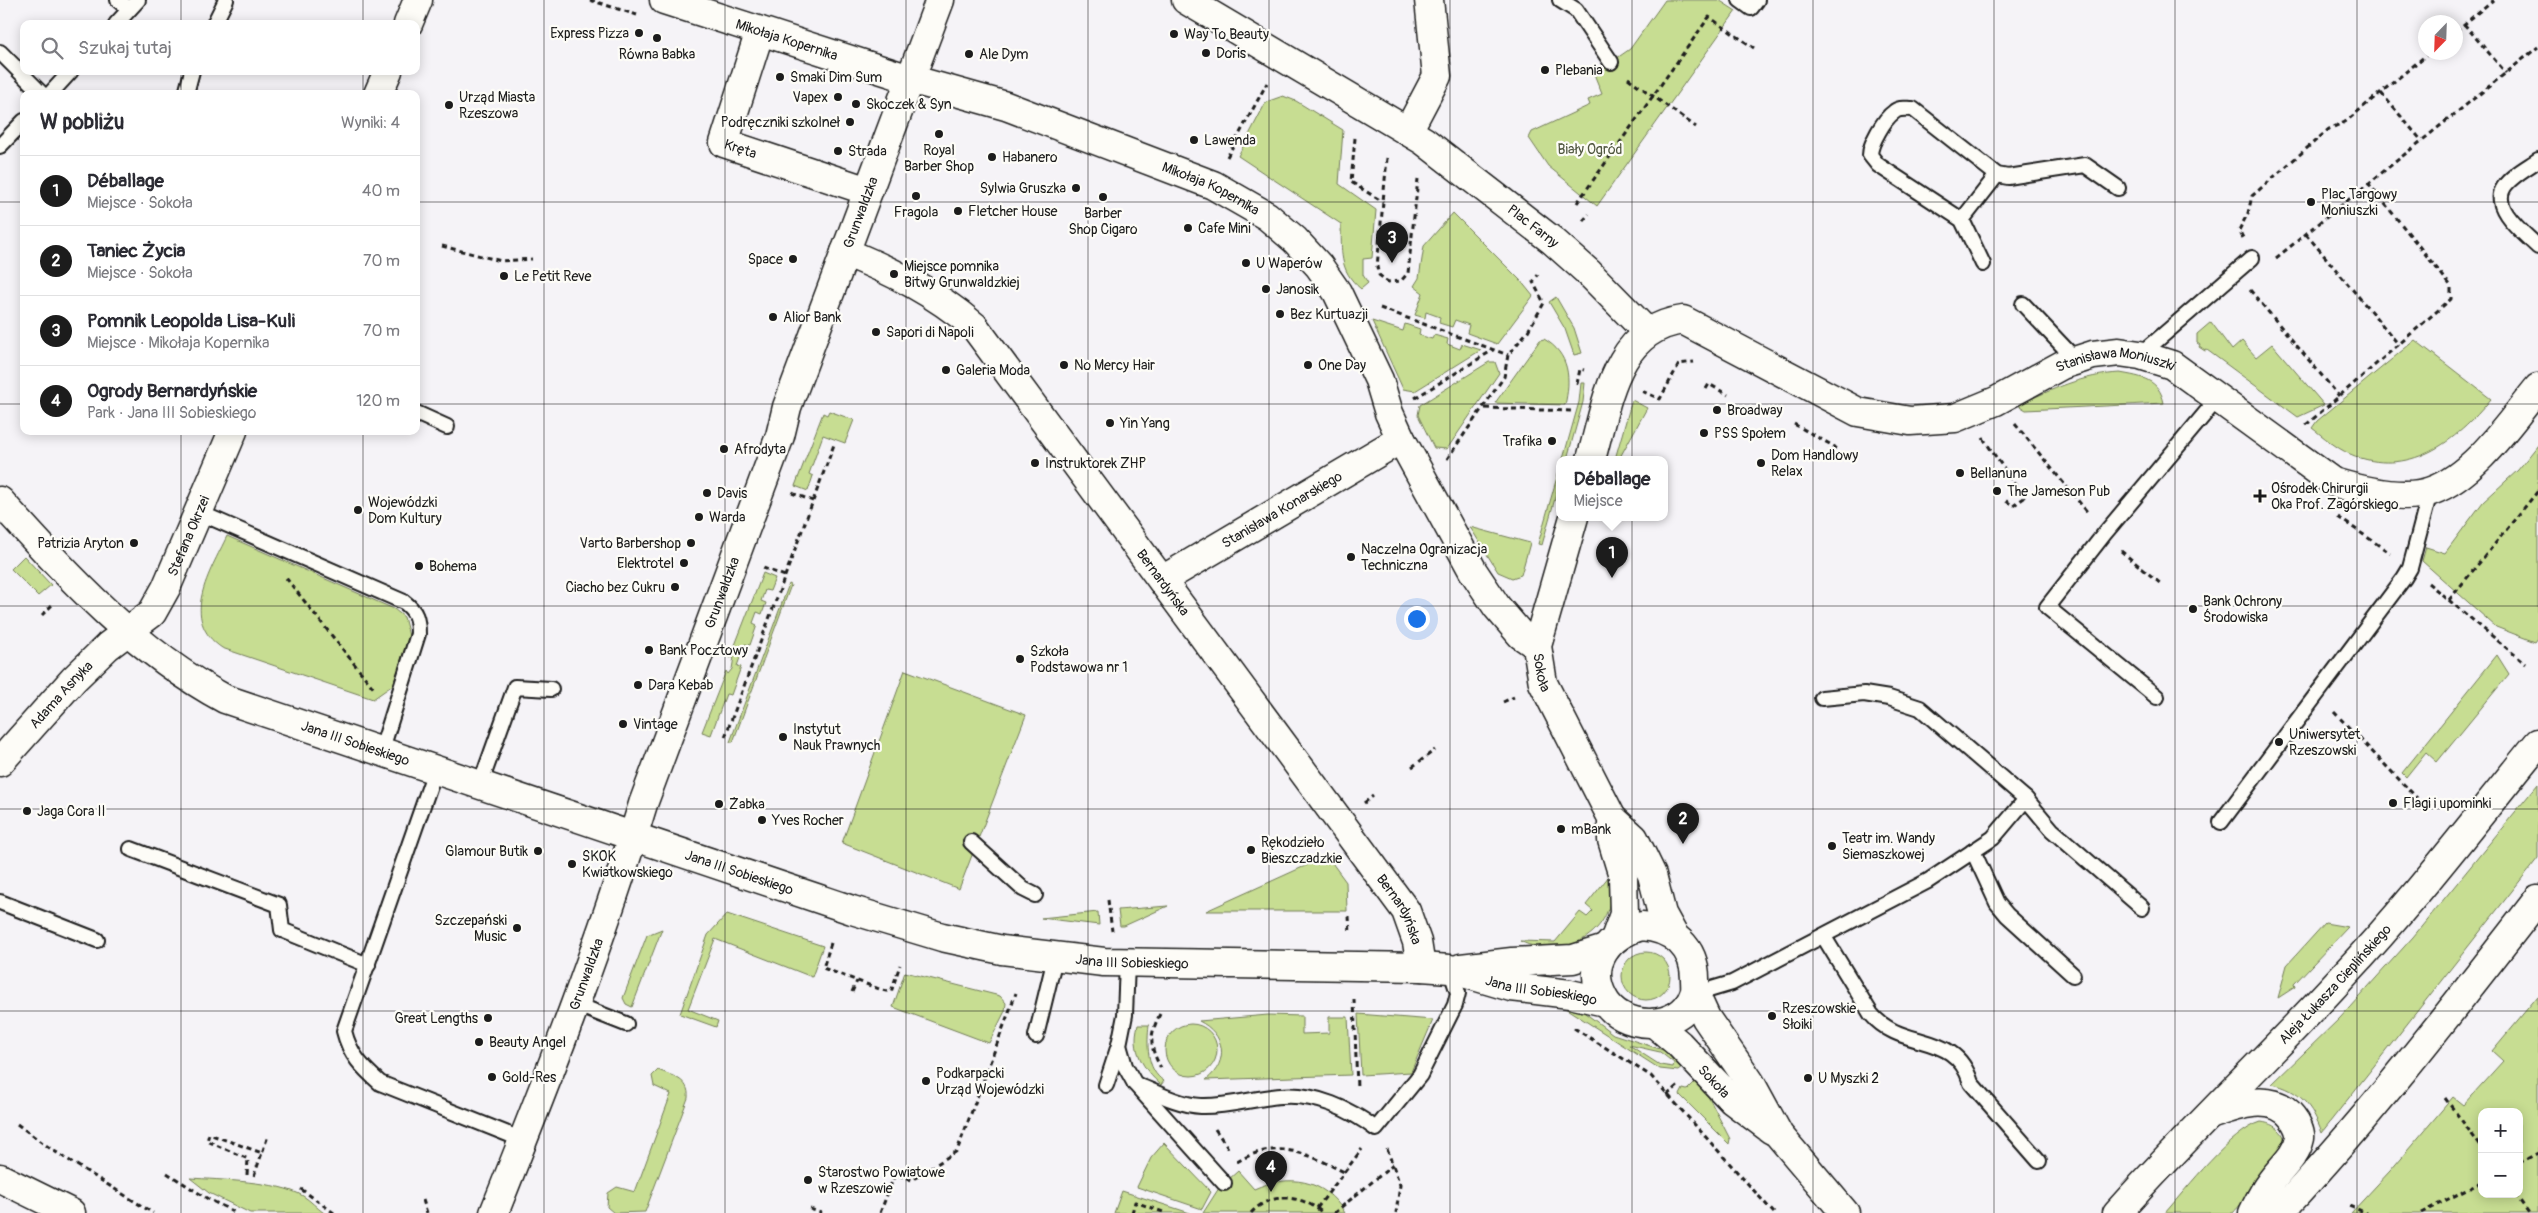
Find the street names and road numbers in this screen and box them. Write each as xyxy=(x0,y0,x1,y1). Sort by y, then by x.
street label: Mikołaja Kopernika xyxy=(734,16,840,64)
street label: Kręta xyxy=(722,136,759,162)
street label: Mikołaja Kopernika xyxy=(1160,158,1262,219)
street label: Grunwaldzka xyxy=(840,174,882,251)
street label: Plac Farny xyxy=(1504,201,1562,251)
street label: Stanisława Moniuszki xyxy=(2053,344,2179,376)
street label: Stanisława Konarskiego xyxy=(1219,467,1346,552)
street label: Stefana Okrzei xyxy=(164,493,214,579)
street label: Bernardyńska xyxy=(1133,546,1193,619)
street label: Grunwaldzka xyxy=(701,555,743,631)
street label: Sokoła xyxy=(1529,652,1554,695)
street label: Adama Asnyka xyxy=(26,657,97,732)
street label: Jana III Sobieskiego xyxy=(299,717,412,770)
street label: Jana III Sobieskiego xyxy=(683,846,796,899)
street label: Bernardyńska xyxy=(1373,871,1425,947)
street label: Aleja Łukasza Cieplińskiego xyxy=(2275,921,2395,1048)
street label: Grunwaldzka xyxy=(566,936,607,1013)
street label: Jana III Sobieskiego xyxy=(1075,951,1189,972)
street label: Jana III Sobieskiego xyxy=(1483,972,1599,1009)
street label: Sokoła xyxy=(1694,1062,1734,1102)

